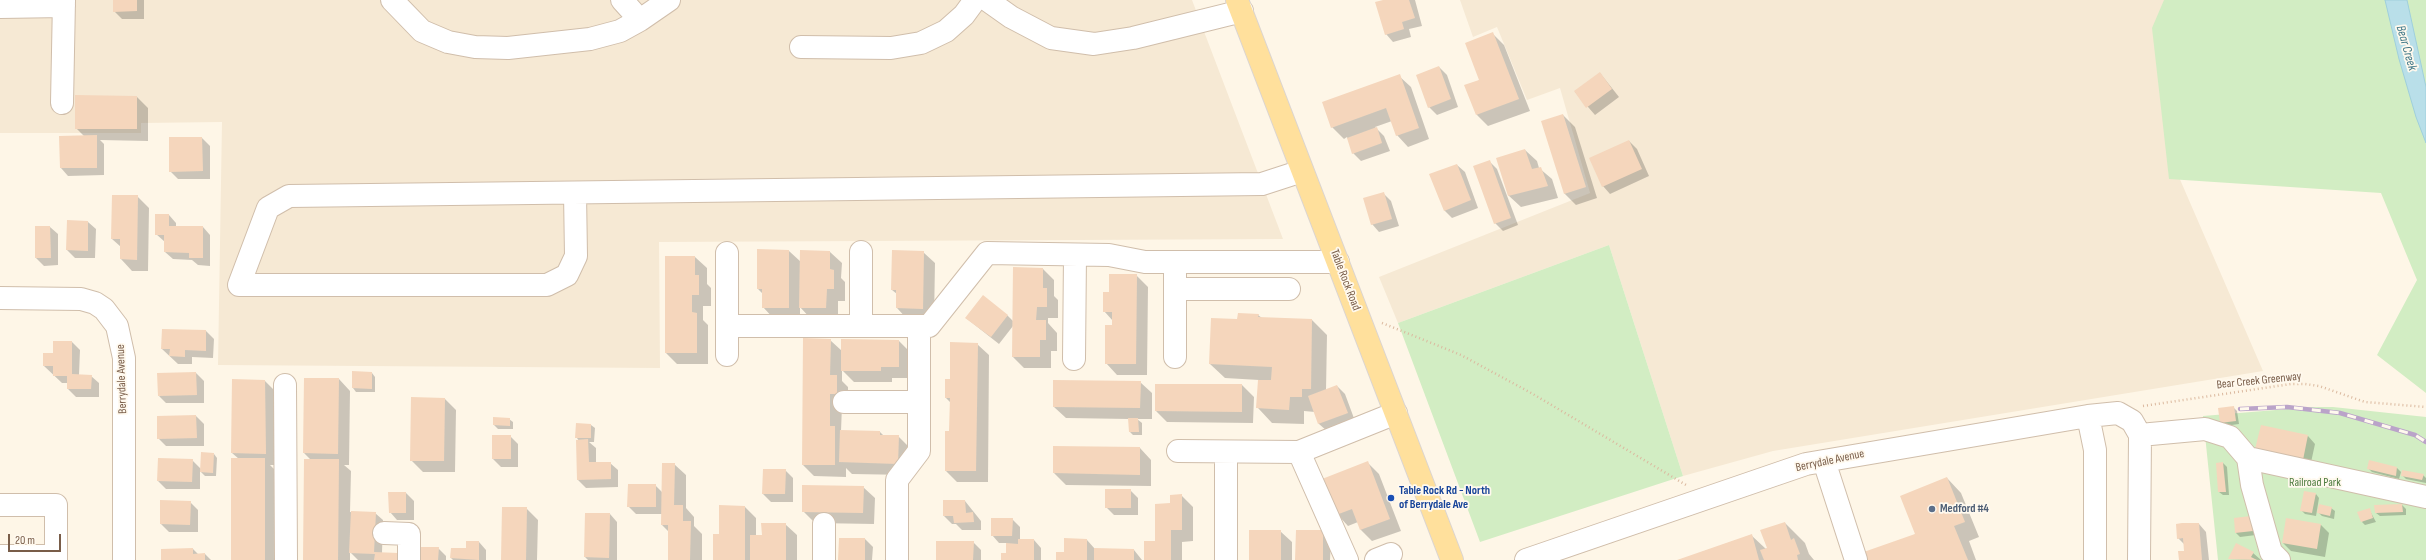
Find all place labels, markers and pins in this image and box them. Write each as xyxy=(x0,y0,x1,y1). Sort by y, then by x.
place label: Table Rock Rd - North of Berrydale Ave xyxy=(1399,484,1490,512)
marker: Table Rock Rd - North of Berrydale Ave xyxy=(1386,493,1396,503)
place label: Medford #4 xyxy=(1940,502,1989,516)
marker: Medford #4 xyxy=(1927,504,1937,514)

